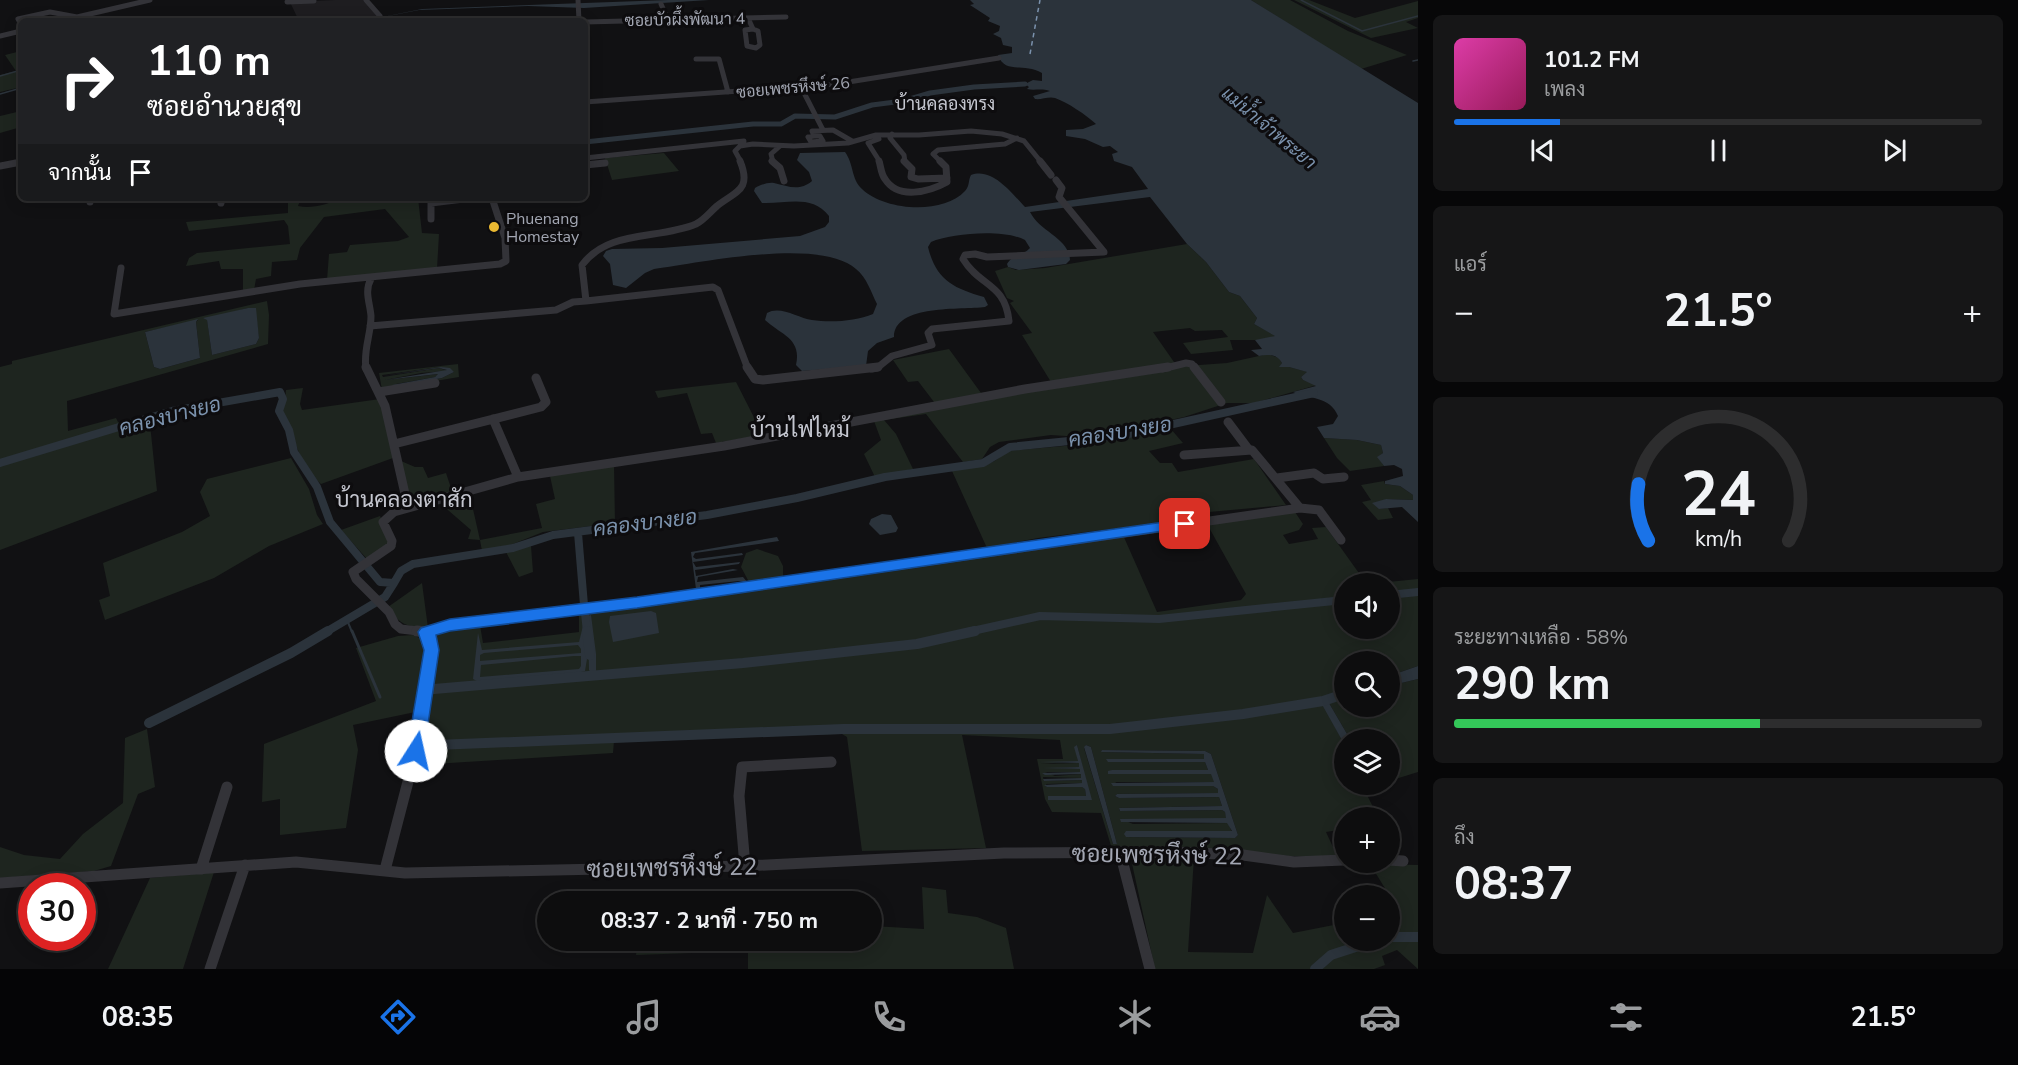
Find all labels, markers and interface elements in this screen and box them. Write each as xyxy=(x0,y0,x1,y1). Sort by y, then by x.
street label: ซอยบัวผึ้งพัฒนา 4 xyxy=(624,4,746,32)
text: 110 m xyxy=(147,33,271,90)
icon: right xyxy=(48,42,126,120)
text: 101.2 FM xyxy=(1544,45,1640,75)
street label: ซอยเพชรหึงษ์ 26 xyxy=(735,70,851,104)
text: เพลง xyxy=(1544,76,1585,103)
water label: แม่น้ำเจ้าพระยา xyxy=(1217,78,1324,175)
text: ซอยอำนวยสุข xyxy=(147,89,302,126)
district label: บ้านคลองทรง xyxy=(895,92,995,116)
icon: previous xyxy=(1526,134,1559,167)
icon: pause xyxy=(1702,134,1735,167)
icon: next xyxy=(1878,134,1911,167)
icon: arrive xyxy=(124,156,157,189)
text: จากนั้น xyxy=(48,158,112,188)
place label: Phuenang Homestay xyxy=(506,208,580,248)
marker: Phuenang Homestay xyxy=(487,220,501,234)
text: แอร์ xyxy=(1454,251,1487,278)
text: 21.5° xyxy=(1663,281,1773,342)
text: − xyxy=(1454,290,1474,335)
text: + xyxy=(1962,290,1982,335)
water label: คลองบางยอ xyxy=(116,390,224,442)
water label: คลองบางยอ xyxy=(1066,410,1174,454)
district label: บ้านไฟไหม้ xyxy=(750,415,851,445)
text: 24 xyxy=(1681,453,1755,538)
district label: บ้านคลองตาสัก xyxy=(335,485,473,515)
pin xyxy=(1159,498,1210,549)
water label: คลองบางยอ xyxy=(592,503,698,543)
icon: arrive xyxy=(1168,507,1201,540)
text: km/h xyxy=(1694,525,1742,555)
map controls xyxy=(1334,573,1400,951)
button: sound xyxy=(1334,573,1400,639)
text: ระยะทางเหลือ · 58% xyxy=(1454,624,1628,651)
button: search xyxy=(1334,651,1400,717)
text: 290 km xyxy=(1454,654,1611,715)
position arrow xyxy=(384,719,448,783)
button: layers xyxy=(1334,729,1400,795)
button: + xyxy=(1334,807,1400,873)
text: ถึง xyxy=(1454,824,1475,851)
street label: ซอยเพชรหึงษ์ 22 xyxy=(1071,838,1243,872)
street label: ซอยเพชรหึงษ์ 22 xyxy=(586,851,758,885)
text: 08:37 xyxy=(1454,854,1573,915)
speed limit sign: 30 xyxy=(18,873,96,951)
button: − xyxy=(1334,885,1400,951)
text: 08:37 · 2 นาที · 750 m xyxy=(601,906,818,936)
icon: directions xyxy=(377,996,419,1038)
icon: music xyxy=(623,996,665,1038)
icon: phone xyxy=(868,996,910,1038)
icon: climate xyxy=(1114,996,1156,1038)
icon: car xyxy=(1359,996,1401,1038)
icon: filters xyxy=(1605,996,1647,1038)
text: 08:35 xyxy=(102,999,173,1036)
text: 21.5° xyxy=(1851,999,1916,1036)

